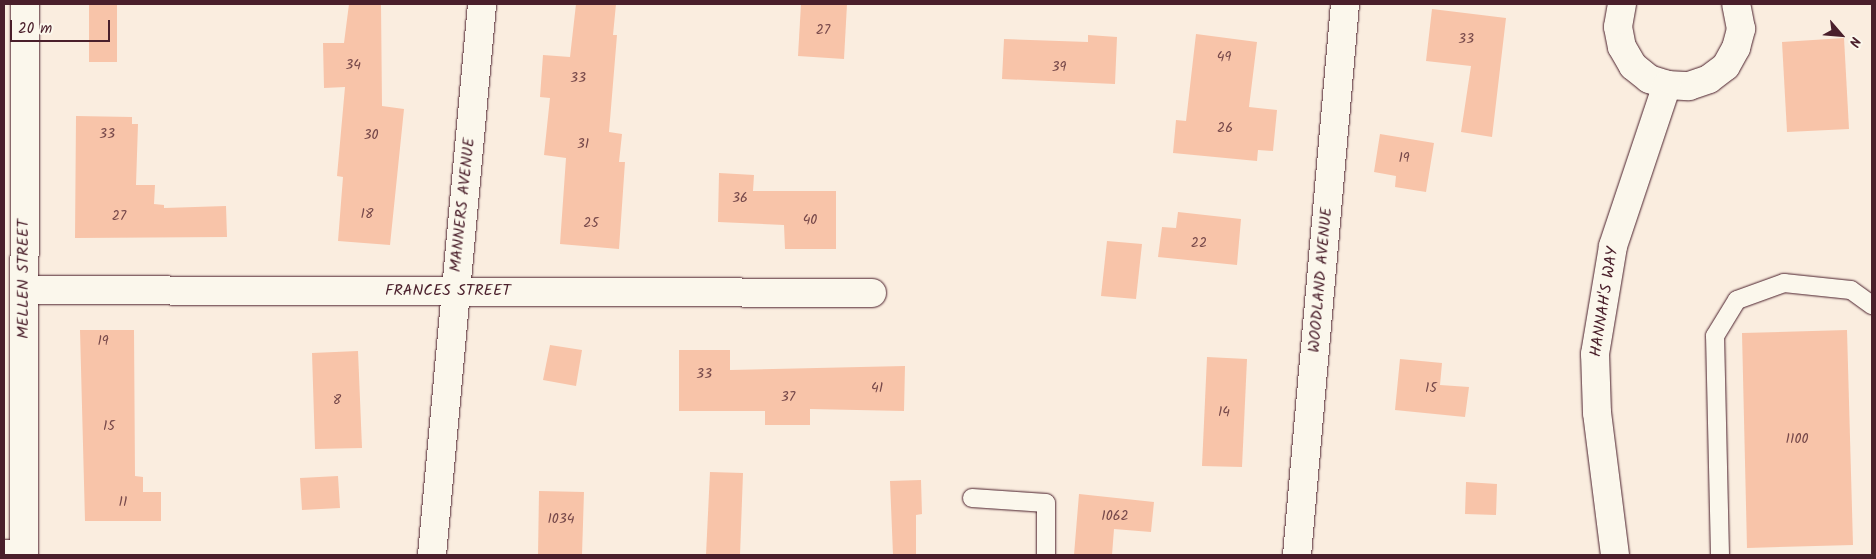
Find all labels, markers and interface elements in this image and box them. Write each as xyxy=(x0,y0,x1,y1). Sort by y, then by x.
scale bar xyxy=(12,10,112,42)
north arrow xyxy=(1816,10,1866,60)
text: 20 m xyxy=(18,17,52,41)
house number: 27 xyxy=(816,22,830,38)
house number: 33 xyxy=(1458,31,1474,47)
text: N xyxy=(1843,33,1866,51)
house number: 49 xyxy=(1217,49,1231,65)
house number: 34 xyxy=(345,57,361,73)
house number: 39 xyxy=(1052,59,1066,75)
house number: 33 xyxy=(570,70,586,86)
house number: 26 xyxy=(1217,120,1233,136)
house number: 33 xyxy=(99,126,115,142)
house number: 30 xyxy=(364,127,378,143)
house number: 31 xyxy=(577,136,589,152)
street label: MANNERS AVENUE xyxy=(446,137,480,273)
house number: 19 xyxy=(1398,150,1410,166)
house number: 36 xyxy=(732,190,748,206)
house number: 18 xyxy=(361,206,373,222)
street label: WOODLAND AVENUE xyxy=(1305,207,1337,353)
house number: 27 xyxy=(112,208,126,224)
house number: 40 xyxy=(803,212,817,228)
house number: 25 xyxy=(583,215,599,231)
street label: MELLEN STREET xyxy=(14,219,34,339)
house number: 22 xyxy=(1191,235,1207,251)
street label: HANNAH'S WAY xyxy=(1587,246,1623,358)
street label: FRANCES STREET xyxy=(385,281,511,301)
house number: 19 xyxy=(97,333,109,349)
house number: 33 xyxy=(696,366,712,382)
house number: 41 xyxy=(871,380,883,396)
house number: 15 xyxy=(1425,380,1437,396)
house number: 37 xyxy=(781,389,795,405)
house number: 8 xyxy=(333,392,341,408)
house number: 14 xyxy=(1218,404,1230,420)
house number: 15 xyxy=(103,418,115,434)
house number: 1100 xyxy=(1786,431,1808,447)
house number: 11 xyxy=(119,494,127,510)
house number: 1062 xyxy=(1101,508,1129,524)
house number: 1034 xyxy=(547,511,575,527)

